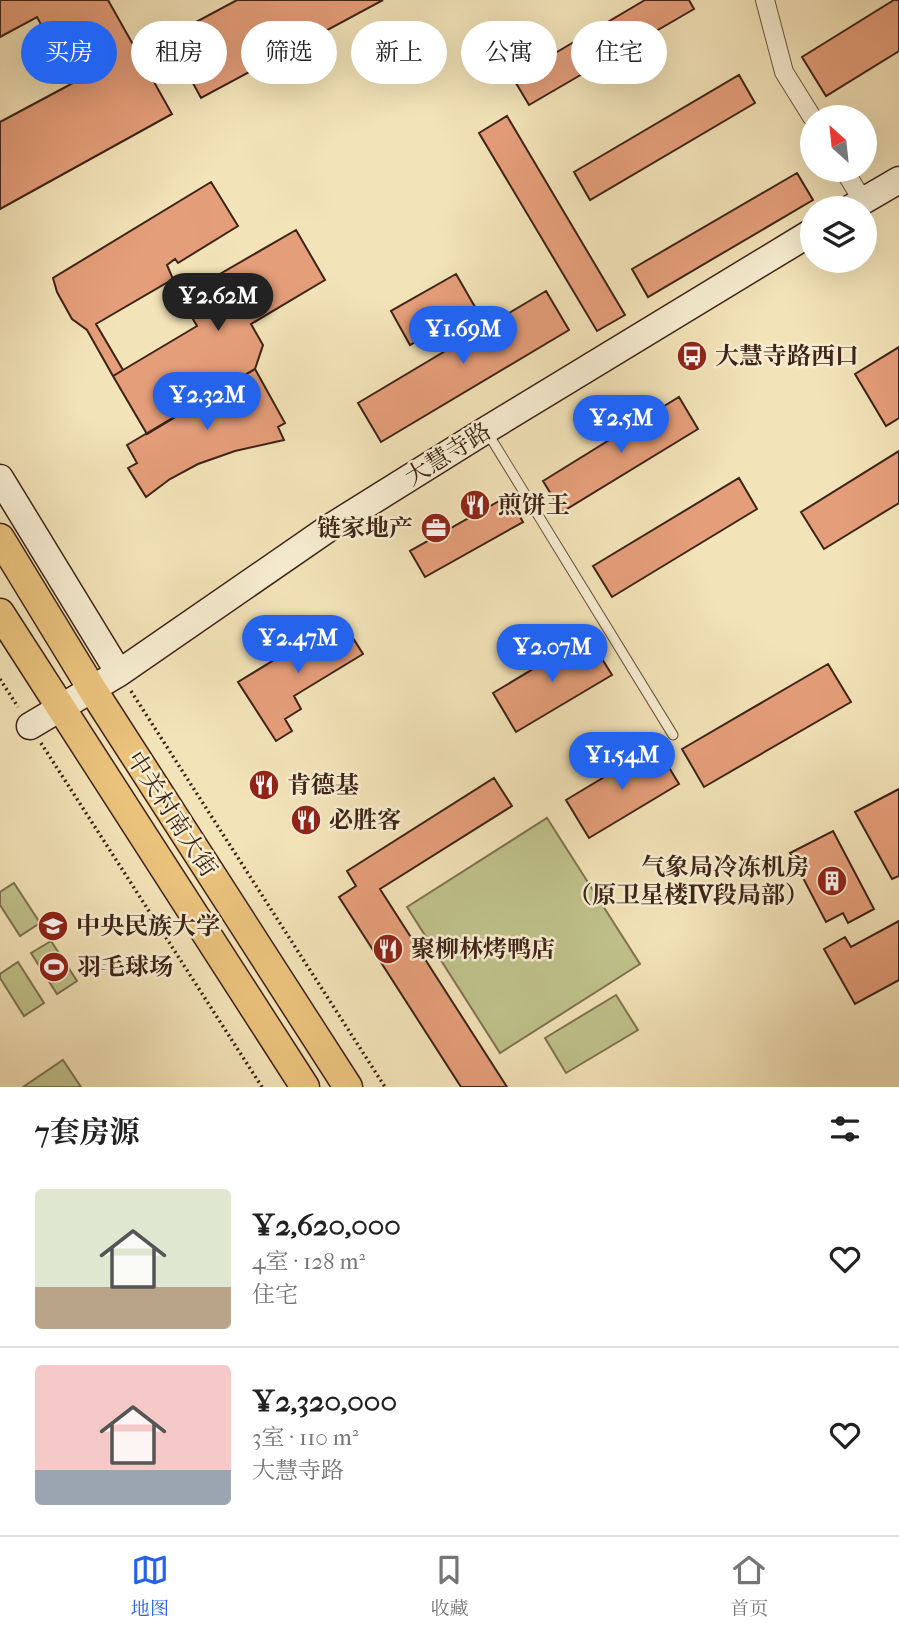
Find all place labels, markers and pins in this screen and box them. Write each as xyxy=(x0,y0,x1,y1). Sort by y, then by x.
pin: ¥2.62M xyxy=(161,274,275,333)
pin: ¥1.69M xyxy=(406,306,520,366)
bus stop icon: 大慧寺路西口 xyxy=(675,339,709,373)
place label: 大慧寺路西口 xyxy=(715,342,859,370)
pin: ¥2.32M xyxy=(150,372,264,432)
pin: ¥2.5M xyxy=(572,396,670,455)
restaurant icon: 煎饼王 xyxy=(458,488,492,522)
place label: 煎饼王 xyxy=(498,491,570,519)
office icon: 链家地产 xyxy=(419,511,453,545)
place label: 链家地产 xyxy=(317,514,413,542)
pin: ¥2.47M xyxy=(241,616,355,675)
pin: ¥2.07M xyxy=(495,624,609,684)
pin: ¥1.54M xyxy=(565,732,679,792)
restaurant icon: 肯德基 xyxy=(247,768,281,802)
place label: 肯德基 xyxy=(287,771,359,799)
restaurant icon: 必胜客 xyxy=(289,803,323,837)
place label: 必胜客 xyxy=(329,806,401,834)
place label: 气象局冷冻机房 （原卫星楼IV段局部） xyxy=(568,853,809,909)
building icon: 气象局冷冻机房 （原卫星楼IV段局部） xyxy=(815,864,849,898)
school or university icon: 中央民族大学 xyxy=(36,909,70,943)
place label: 中央民族大学 xyxy=(76,912,220,940)
restaurant icon: 聚柳林烤鸭店 xyxy=(371,932,405,966)
place label: 聚柳林烤鸭店 xyxy=(411,935,555,963)
sports icon: 羽毛球场 xyxy=(37,950,71,984)
place label: 羽毛球场 xyxy=(77,953,173,981)

